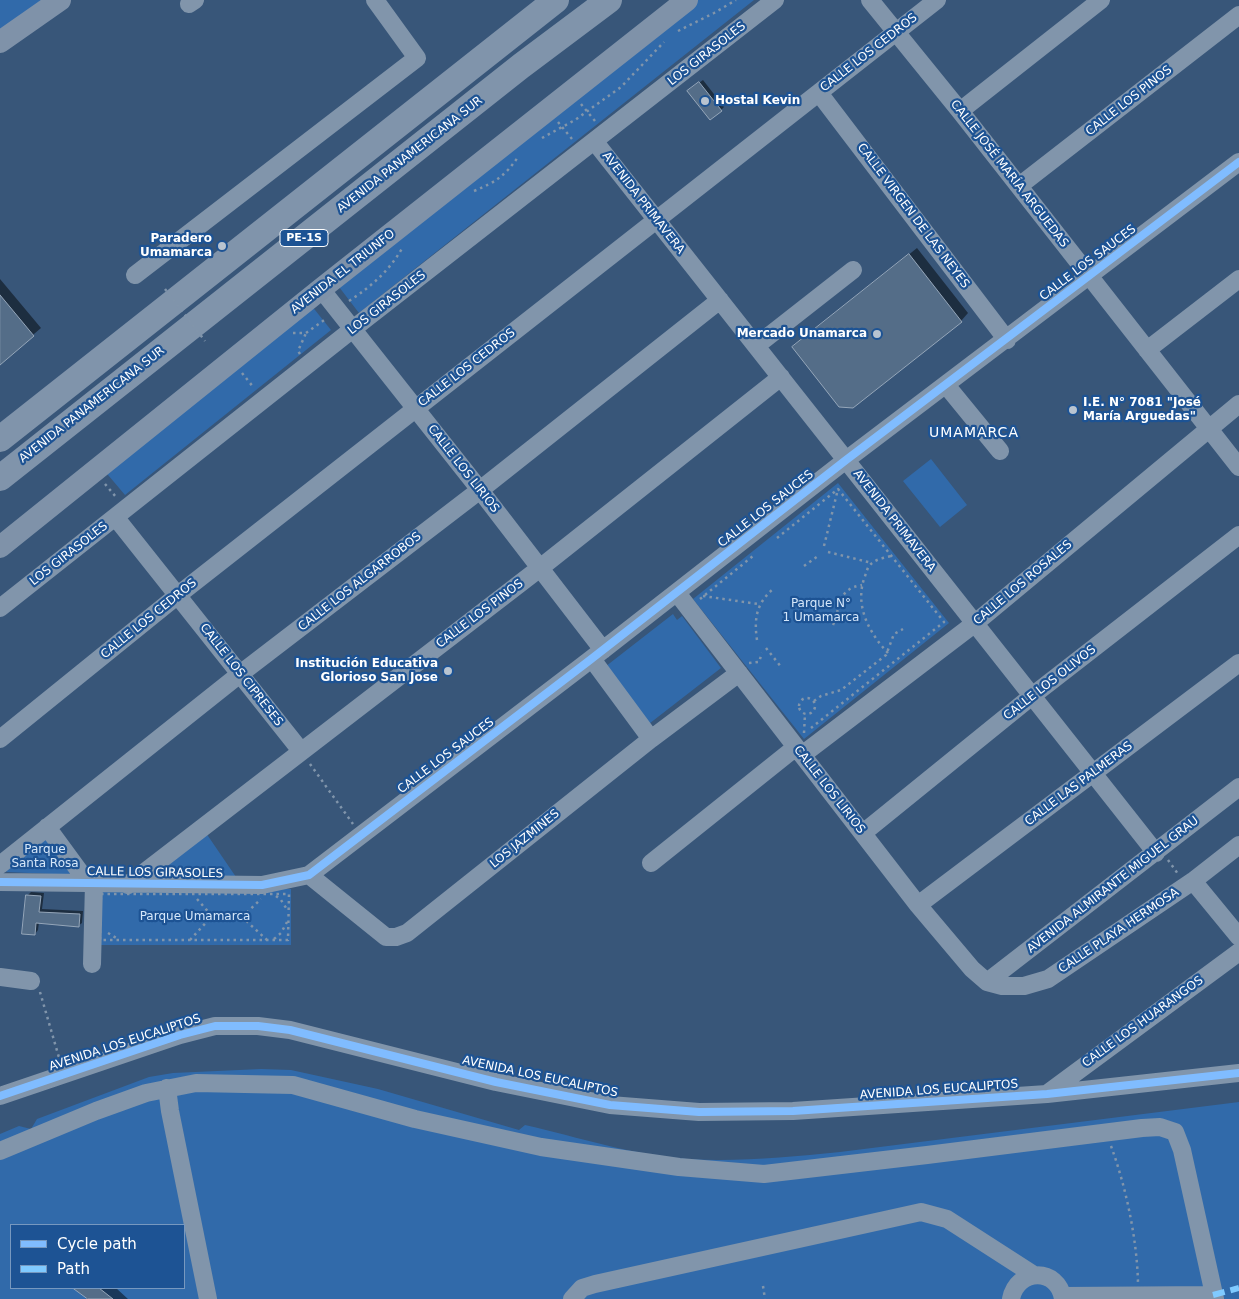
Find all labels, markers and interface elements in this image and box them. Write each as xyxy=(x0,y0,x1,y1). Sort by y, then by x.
street label: CALLE LOS CEDROS xyxy=(818,11,920,95)
street label: LOS GIRASOLES xyxy=(665,19,749,89)
street label: CALLE LOS PINOS xyxy=(1083,63,1175,139)
street label: AVENIDA PANAMERICANA SUR xyxy=(334,94,486,216)
place label: Hostal Kevin xyxy=(715,94,800,108)
marker: Hostal Kevin xyxy=(699,95,711,107)
street label: CALLE JOSÉ MARÍA ARGUEDAS xyxy=(947,98,1071,250)
street label: CALLE VIRGEN DE LAS NEYES xyxy=(854,141,972,291)
street label: AVENIDA PRIMAVERA xyxy=(599,149,687,257)
street label: CALLE LOS SAUCES xyxy=(1037,222,1139,304)
street label: AVENIDA EL TRIUNFO xyxy=(288,227,398,317)
road number: PE-1S xyxy=(280,230,328,247)
place label: Paradero Umamarca xyxy=(140,232,212,260)
marker: Paradero Umamarca xyxy=(216,240,228,252)
street label: LOS GIRASOLES xyxy=(345,268,429,338)
street label: CALLE LOS CEDROS xyxy=(416,326,518,410)
place label: Mercado Unamarca xyxy=(737,327,867,341)
marker: Mercado Unamarca xyxy=(871,328,883,340)
street label: AVENIDA PANAMERICANA SUR xyxy=(16,344,168,466)
place label: I.E. N° 7081 "José María Arguedas" xyxy=(1083,396,1201,424)
marker: I.E. N° 7081 "José María Arguedas" xyxy=(1067,404,1079,416)
street label: CALLE LOS LIRIOS xyxy=(424,422,502,516)
district label: UMAMARCA xyxy=(928,425,1020,441)
street label: CALLE LOS SAUCES xyxy=(716,467,816,551)
street label: AVENIDA PRIMAVERA xyxy=(850,467,938,575)
street label: LOS GIRASOLES xyxy=(27,519,111,589)
street label: CALLE LOS ALGARROBOS xyxy=(296,530,424,634)
street label: CALLE LOS ROSALES xyxy=(971,538,1075,628)
street label: CALLE LOS CEDROS xyxy=(98,576,200,662)
street label: CALLE LOS PINOS xyxy=(434,577,526,651)
park label: Parque N° 1 Umamarca xyxy=(783,597,859,625)
street label: CALLE LOS CIPRESES xyxy=(196,621,286,729)
street label: CALLE LOS OLIVOS xyxy=(1001,642,1099,724)
place label: Institución Educativa Glorioso San Jose xyxy=(295,657,438,685)
marker: Institución Educativa Glorioso San Jose xyxy=(442,665,454,677)
street label: CALLE LOS SAUCES xyxy=(395,715,497,797)
street label: CALLE LAS PALMERAS xyxy=(1022,739,1136,829)
street label: CALLE LOS LIRIOS xyxy=(790,743,868,837)
street label: LOS JAZMINES xyxy=(487,807,563,871)
street label: AVENIDA ALMIRANTE MIGUEL GRAU xyxy=(1024,814,1202,956)
park label: Parque Santa Rosa xyxy=(11,843,79,871)
street label: CALLE LOS GIRASOLES xyxy=(87,865,223,881)
street label: CALLE PLAYA HERMOSA xyxy=(1056,885,1182,977)
park label: Parque Umamarca xyxy=(140,910,250,924)
street label: CALLE LOS HUARANGOS xyxy=(1080,973,1206,1071)
street label: AVENIDA LOS EUCALIPTOS xyxy=(47,1012,203,1074)
street label: AVENIDA LOS EUCALIPTOS xyxy=(461,1053,619,1101)
street label: AVENIDA LOS EUCALIPTOS xyxy=(859,1077,1019,1103)
legend xyxy=(10,1224,185,1289)
text: Cycle path xyxy=(57,1235,137,1253)
text: Path xyxy=(57,1260,90,1278)

